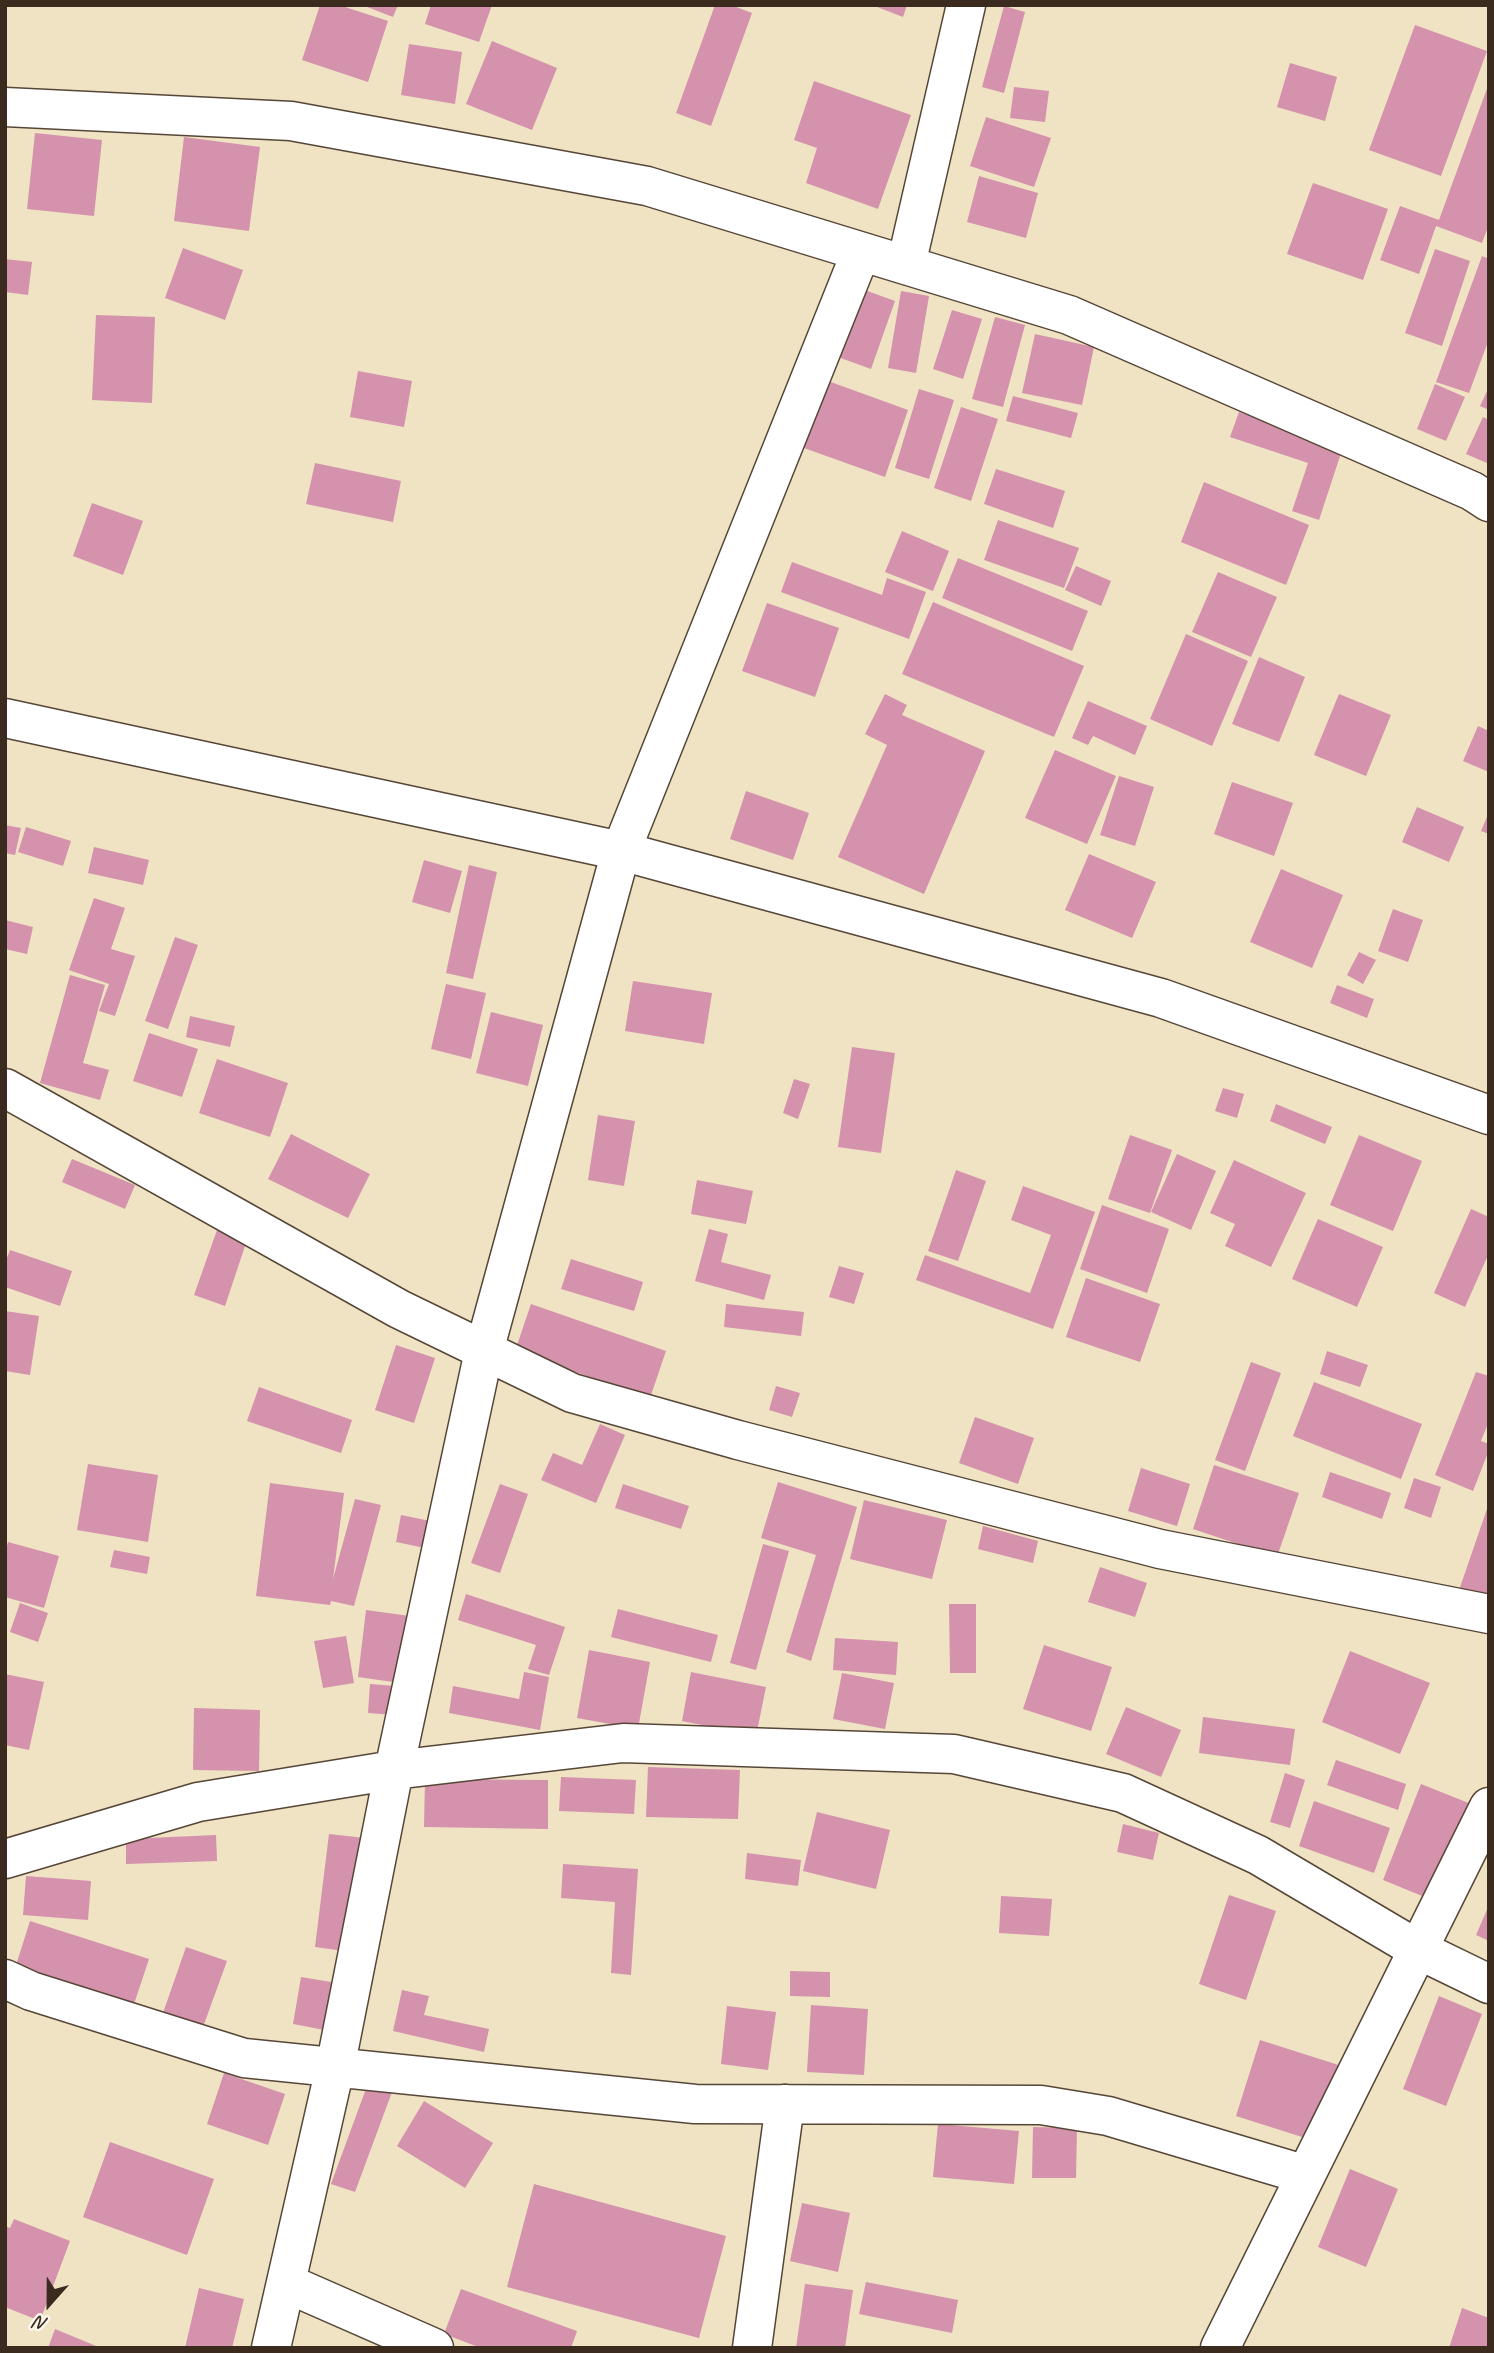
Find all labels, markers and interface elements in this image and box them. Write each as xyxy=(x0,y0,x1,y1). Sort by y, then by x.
north arrow xyxy=(14,2269,84,2339)
text: N xyxy=(32,2310,51,2337)

